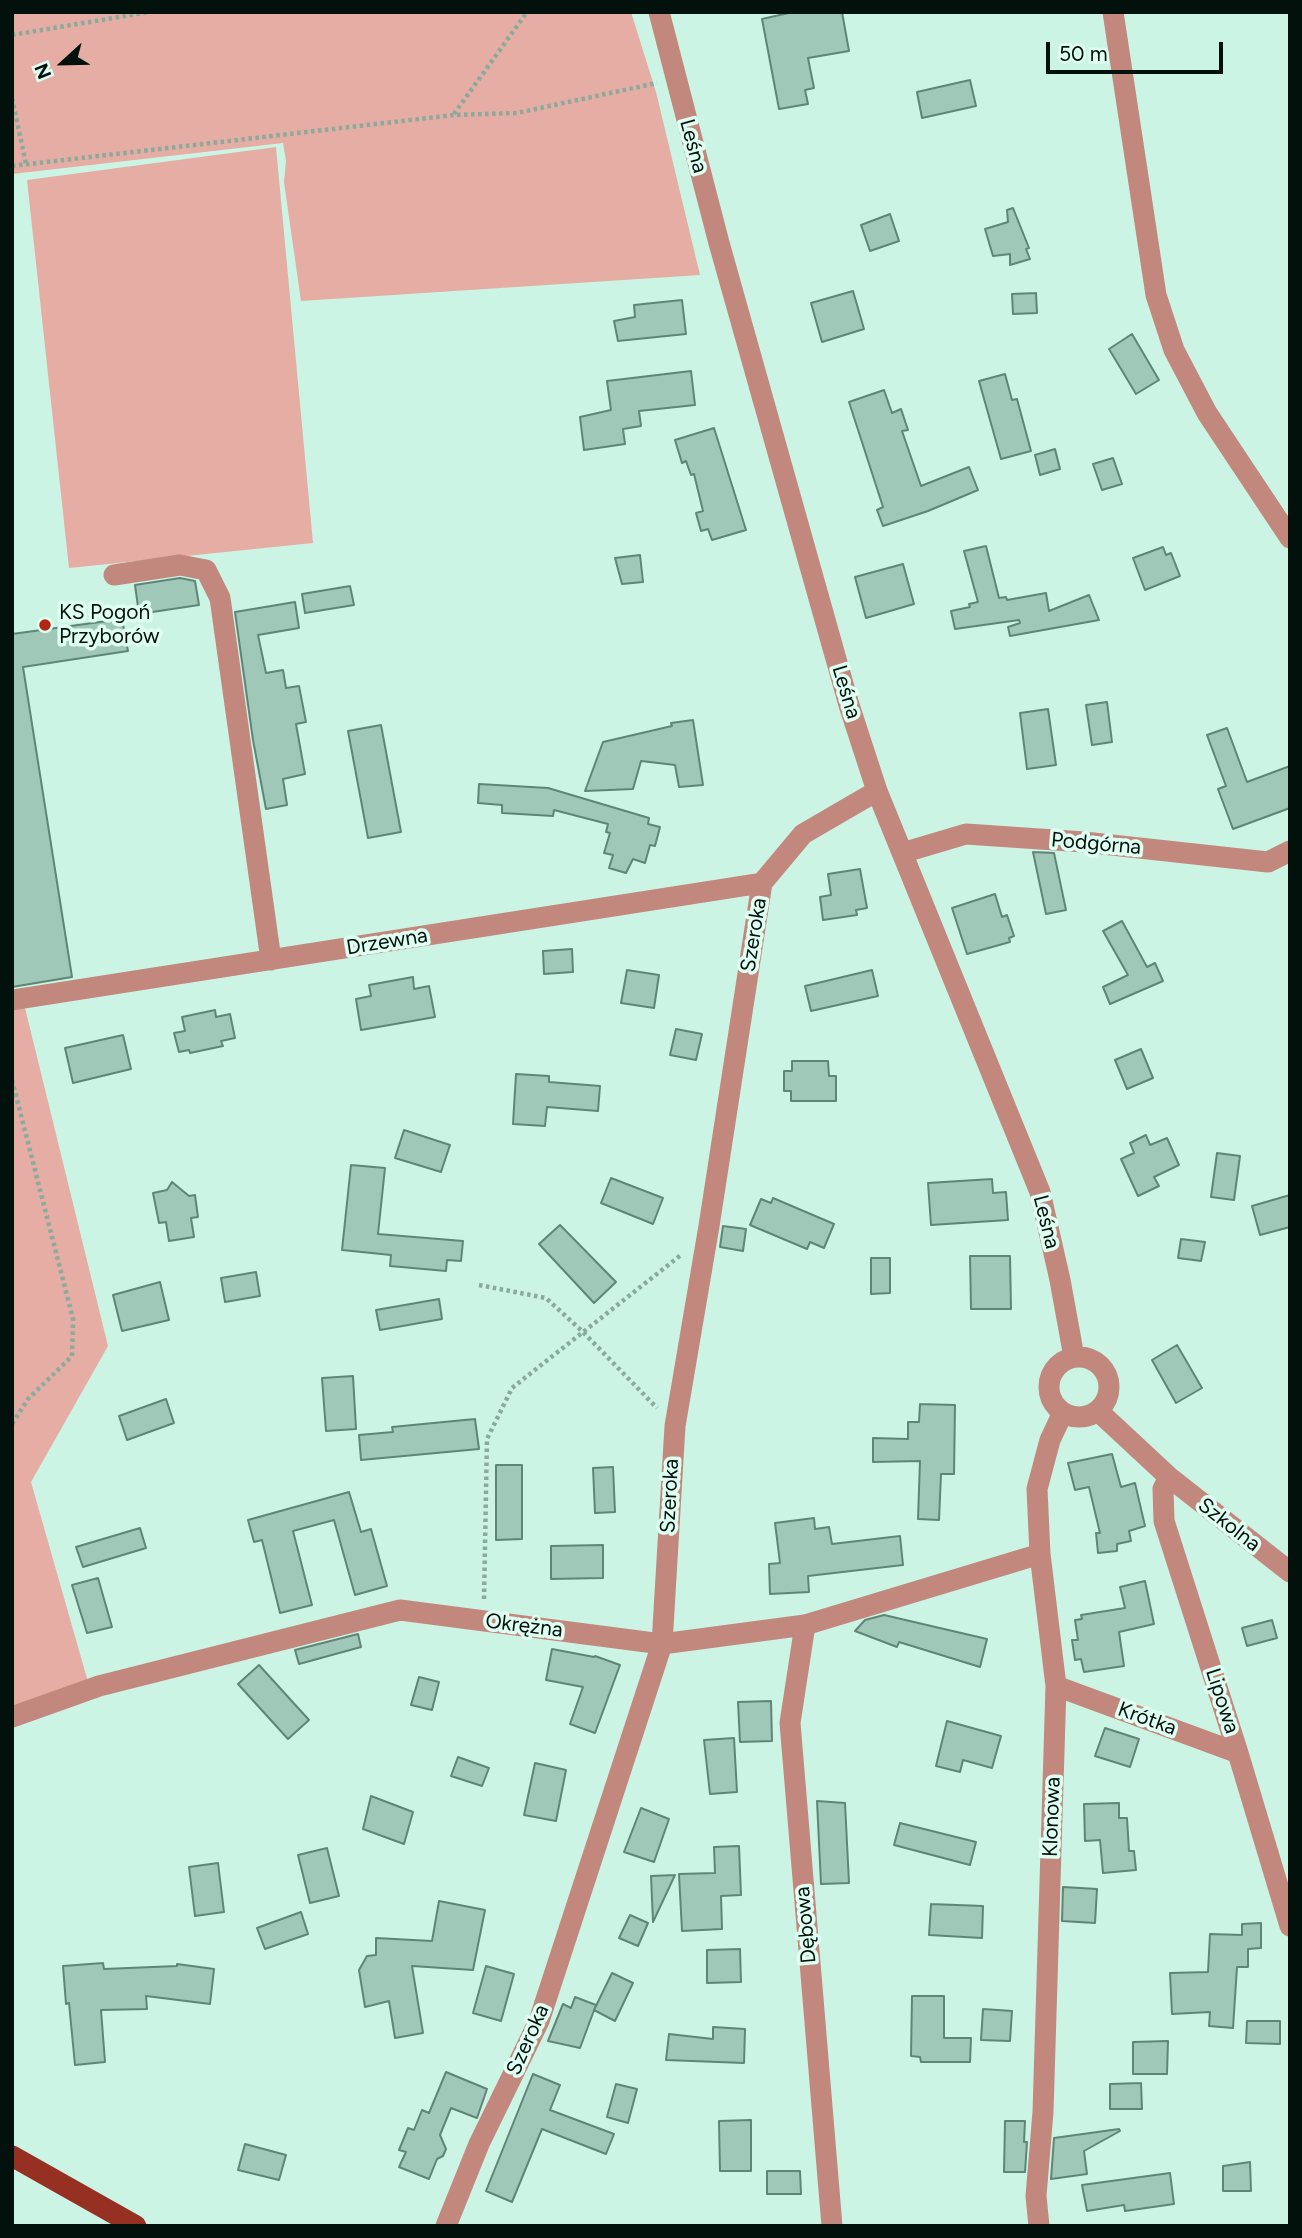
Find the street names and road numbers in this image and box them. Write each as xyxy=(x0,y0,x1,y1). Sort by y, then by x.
street label: Leśna xyxy=(674,116,712,176)
street label: Leśna xyxy=(826,662,866,722)
street label: Podgórna xyxy=(1050,828,1142,860)
street label: Szeroka xyxy=(736,896,772,974)
street label: Drzewna xyxy=(345,923,429,961)
street label: Leśna xyxy=(1027,1192,1065,1252)
street label: Szeroka xyxy=(655,1458,685,1534)
street label: Szkolna xyxy=(1193,1493,1265,1557)
street label: Okrężna xyxy=(484,1609,564,1643)
street label: Lipowa xyxy=(1200,1665,1244,1737)
street label: Krótka xyxy=(1114,1697,1180,1741)
street label: Klonowa xyxy=(1038,1777,1066,1857)
street label: Dębowa xyxy=(790,1886,822,1964)
street label: Szeroka xyxy=(501,2001,555,2079)

